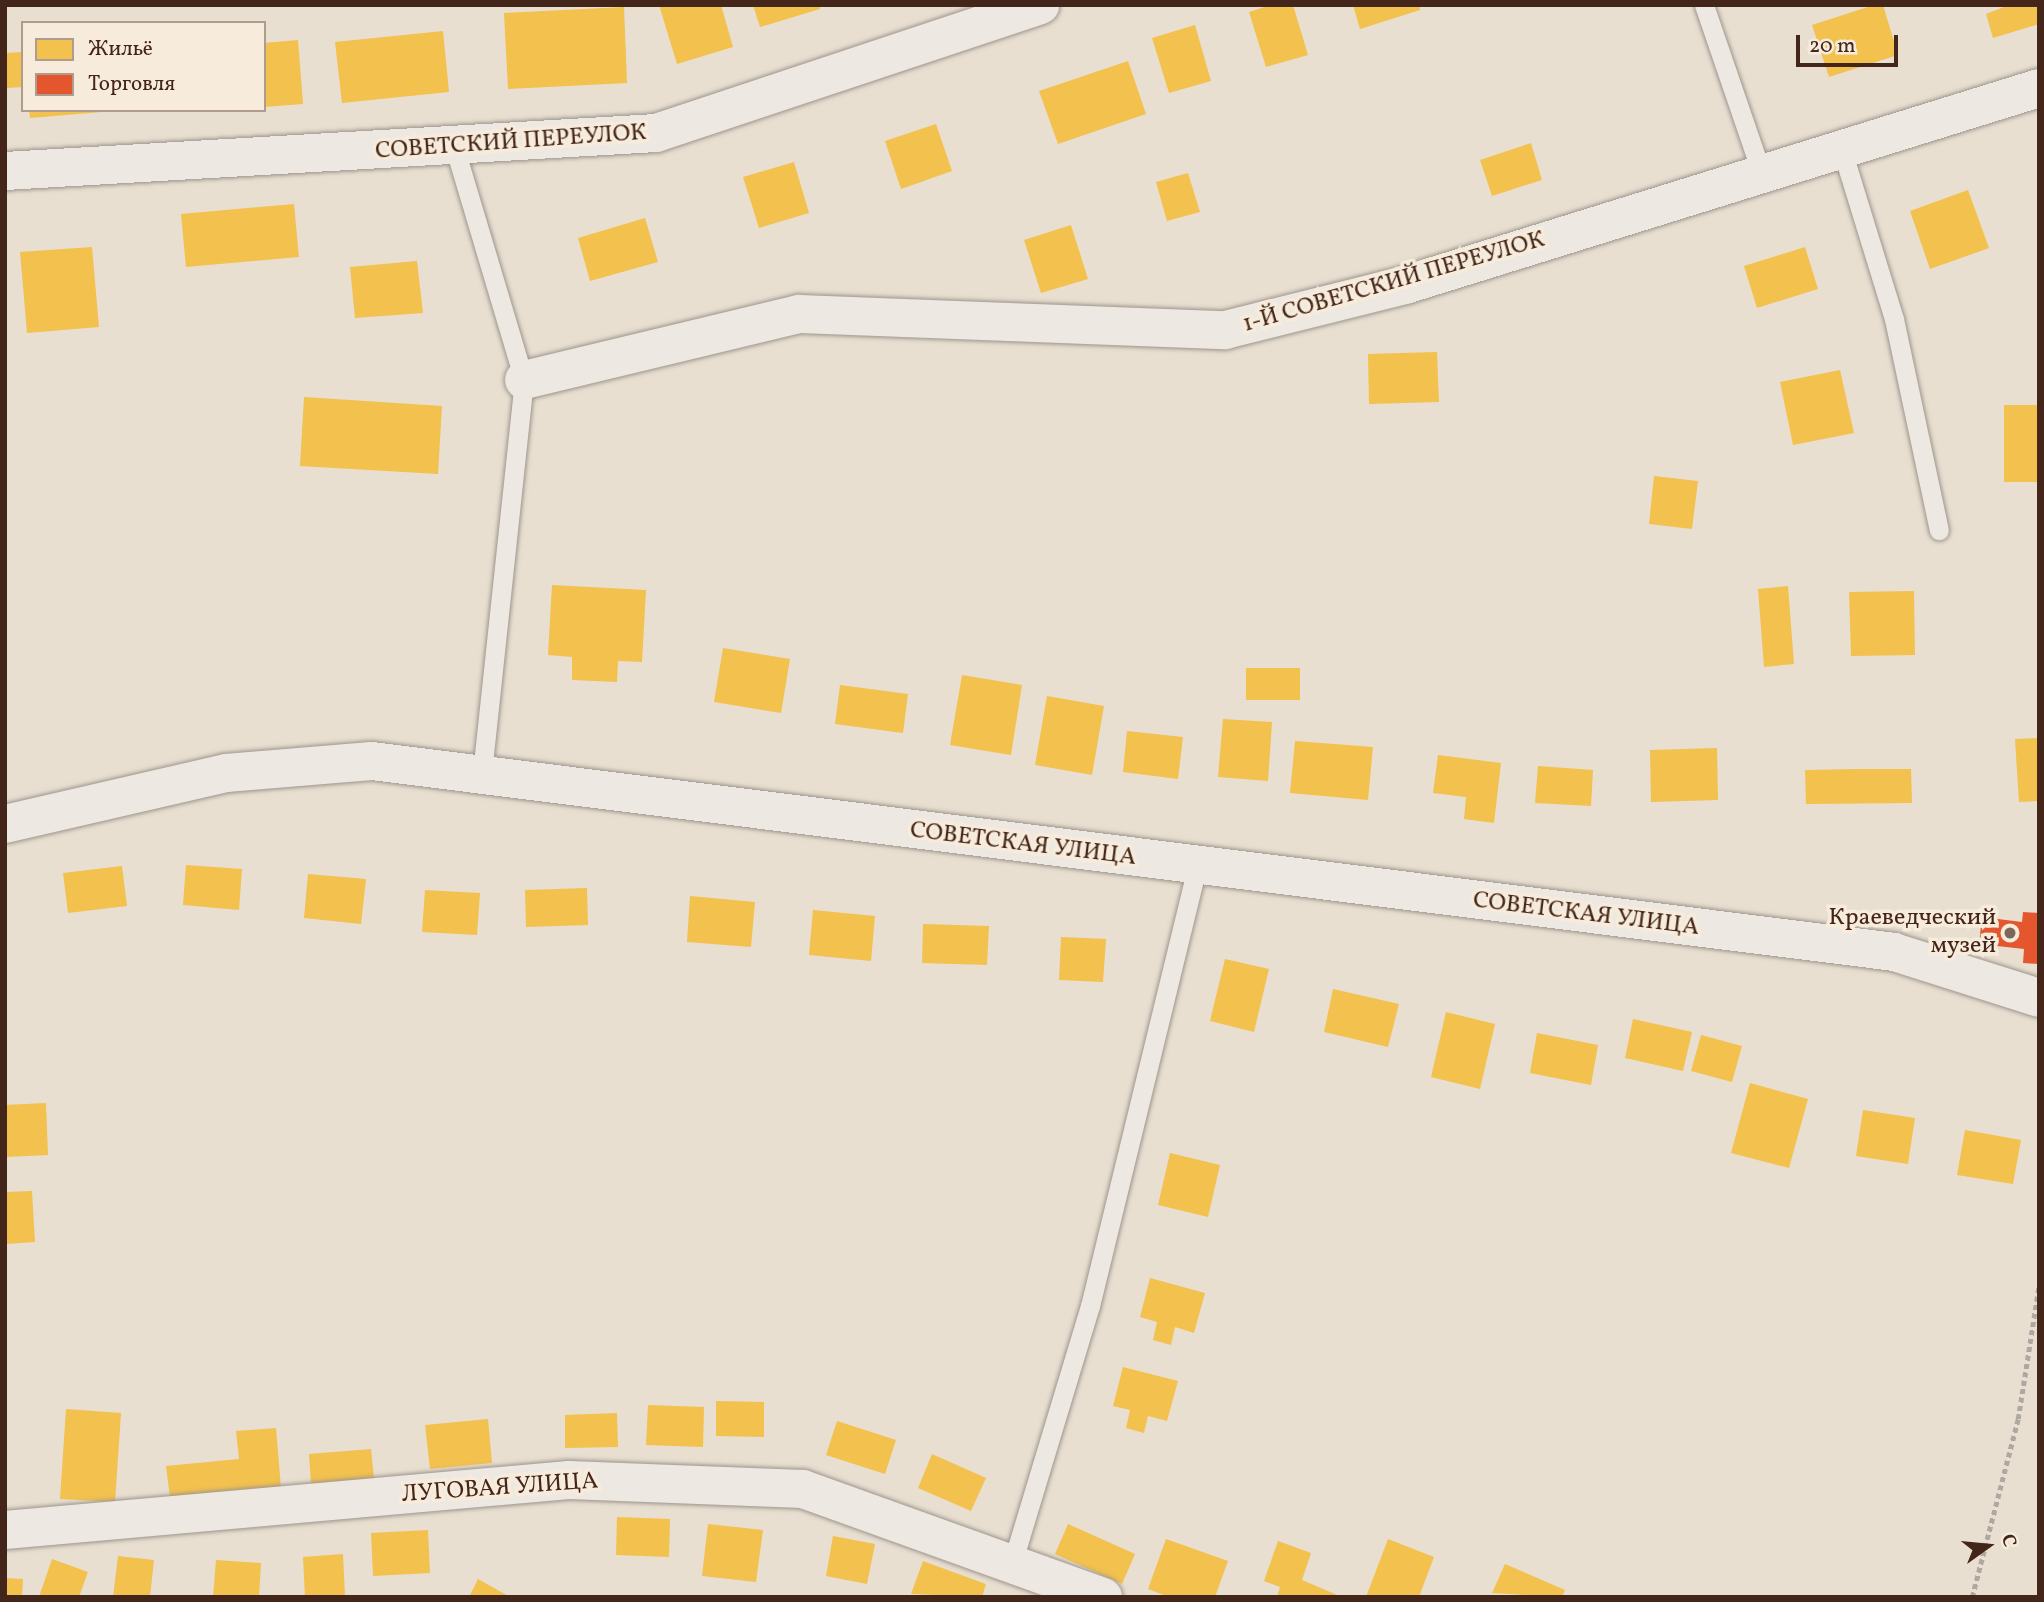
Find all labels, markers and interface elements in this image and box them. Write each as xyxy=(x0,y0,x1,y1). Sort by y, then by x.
legend xyxy=(21,21,266,112)
scale bar xyxy=(1799,21,1900,65)
text: 20 m xyxy=(1809,32,1855,61)
text: Жильё xyxy=(88,35,153,64)
text: Торговля xyxy=(88,70,175,99)
street label: СОВЕТСКИЙ ПЕРЕУЛОК xyxy=(374,119,648,167)
street label: 1-Й СОВЕТСКИЙ ПЕРЕУЛОК xyxy=(1240,226,1548,340)
street label: СОВЕТСКАЯ УЛИЦА xyxy=(908,817,1138,873)
street label: СОВЕТСКАЯ УЛИЦА xyxy=(1471,887,1701,943)
place label: Краеведческий музей xyxy=(1829,905,1996,961)
marker: Краеведческий музей xyxy=(2002,925,2018,941)
street label: ЛУГОВАЯ УЛИЦА xyxy=(401,1468,599,1510)
north arrow xyxy=(1953,1511,2023,1581)
text: С xyxy=(1994,1531,2022,1550)

